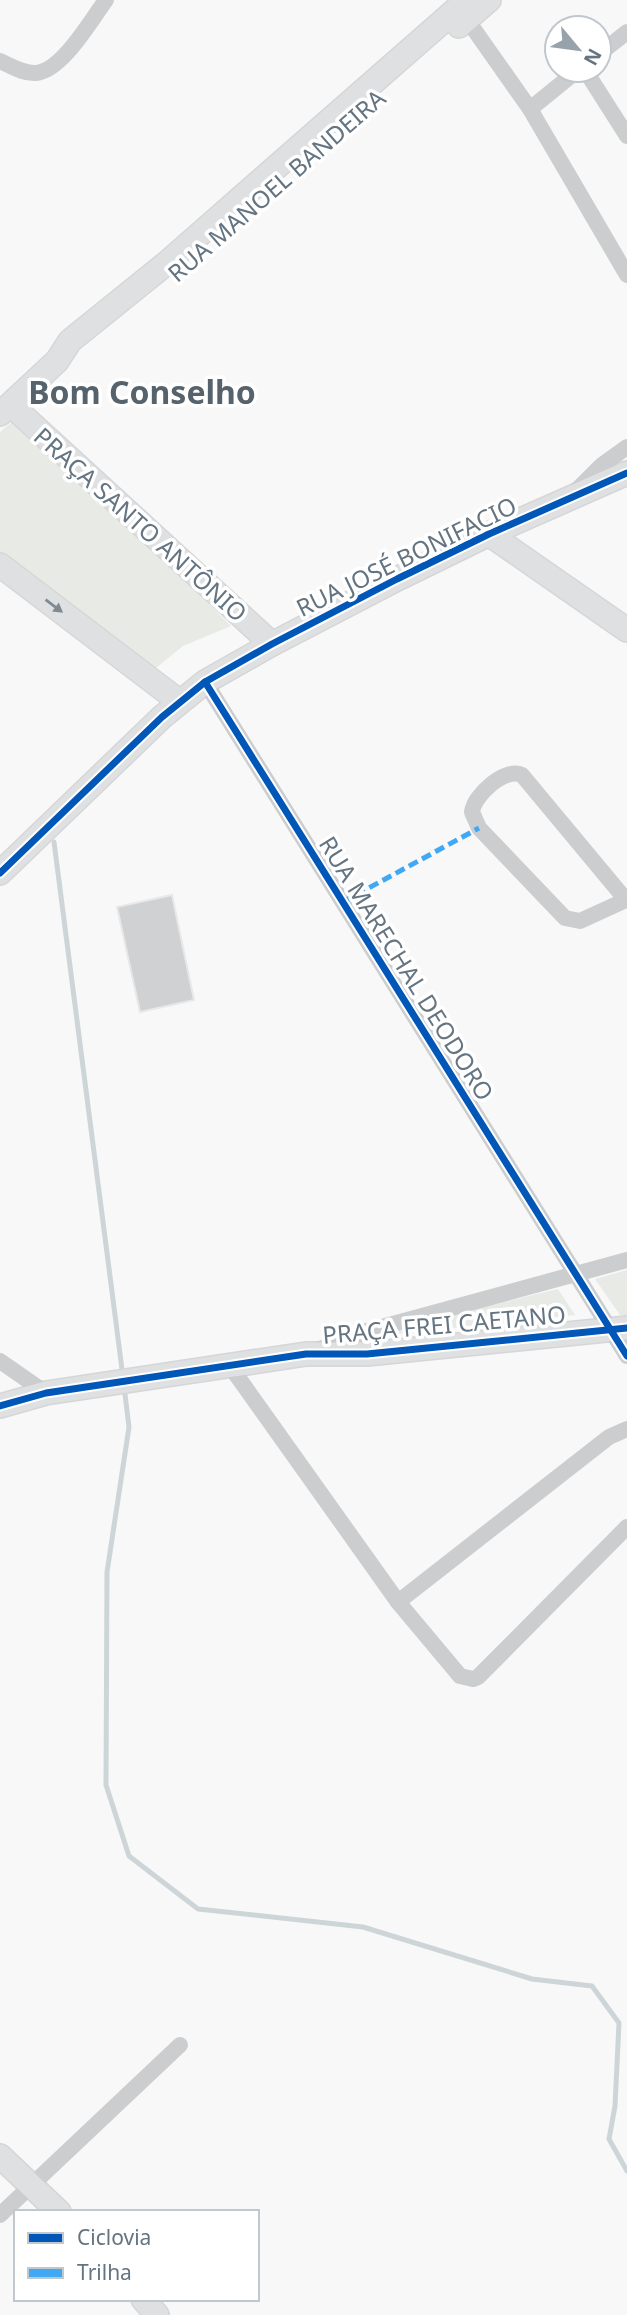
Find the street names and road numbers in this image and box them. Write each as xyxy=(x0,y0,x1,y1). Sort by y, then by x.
street label: RUA MANOEL BANDEIRA xyxy=(160,81,392,289)
street label: PRAÇA SANTO ANTÔNIO xyxy=(27,419,255,629)
street label: RUA JOSÉ BONIFACIO xyxy=(290,488,522,624)
street label: RUA MARECHAL DEODORO xyxy=(312,830,502,1106)
street label: PRAÇA FREI CAETANO xyxy=(321,1297,567,1351)

